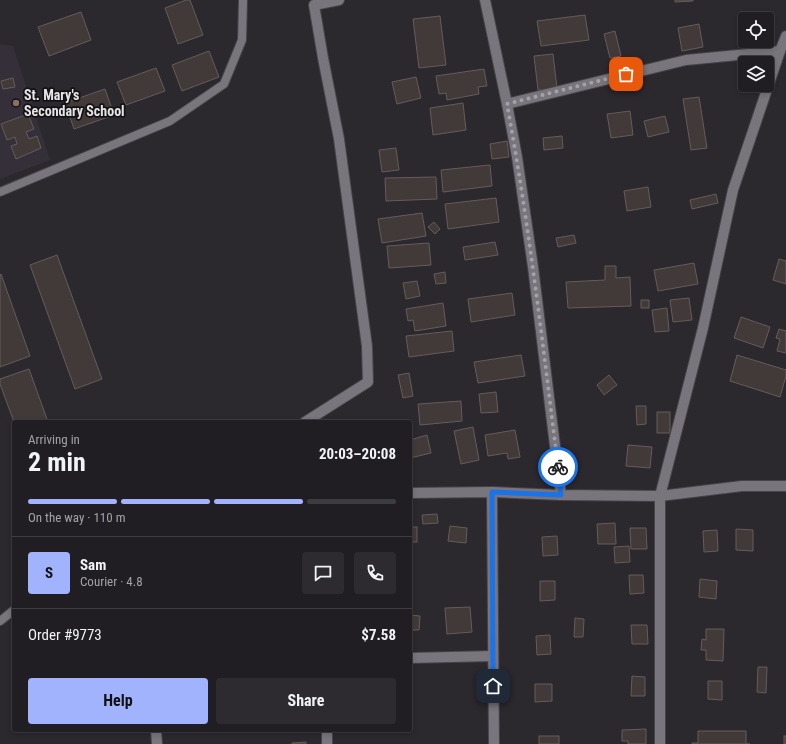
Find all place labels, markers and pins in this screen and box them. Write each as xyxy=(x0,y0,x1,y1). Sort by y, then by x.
pin xyxy=(609,57,643,91)
place label: St. Mary's Secondary School xyxy=(24,87,125,119)
marker: St. Mary's Secondary School xyxy=(11,98,21,108)
pin xyxy=(476,669,510,703)

